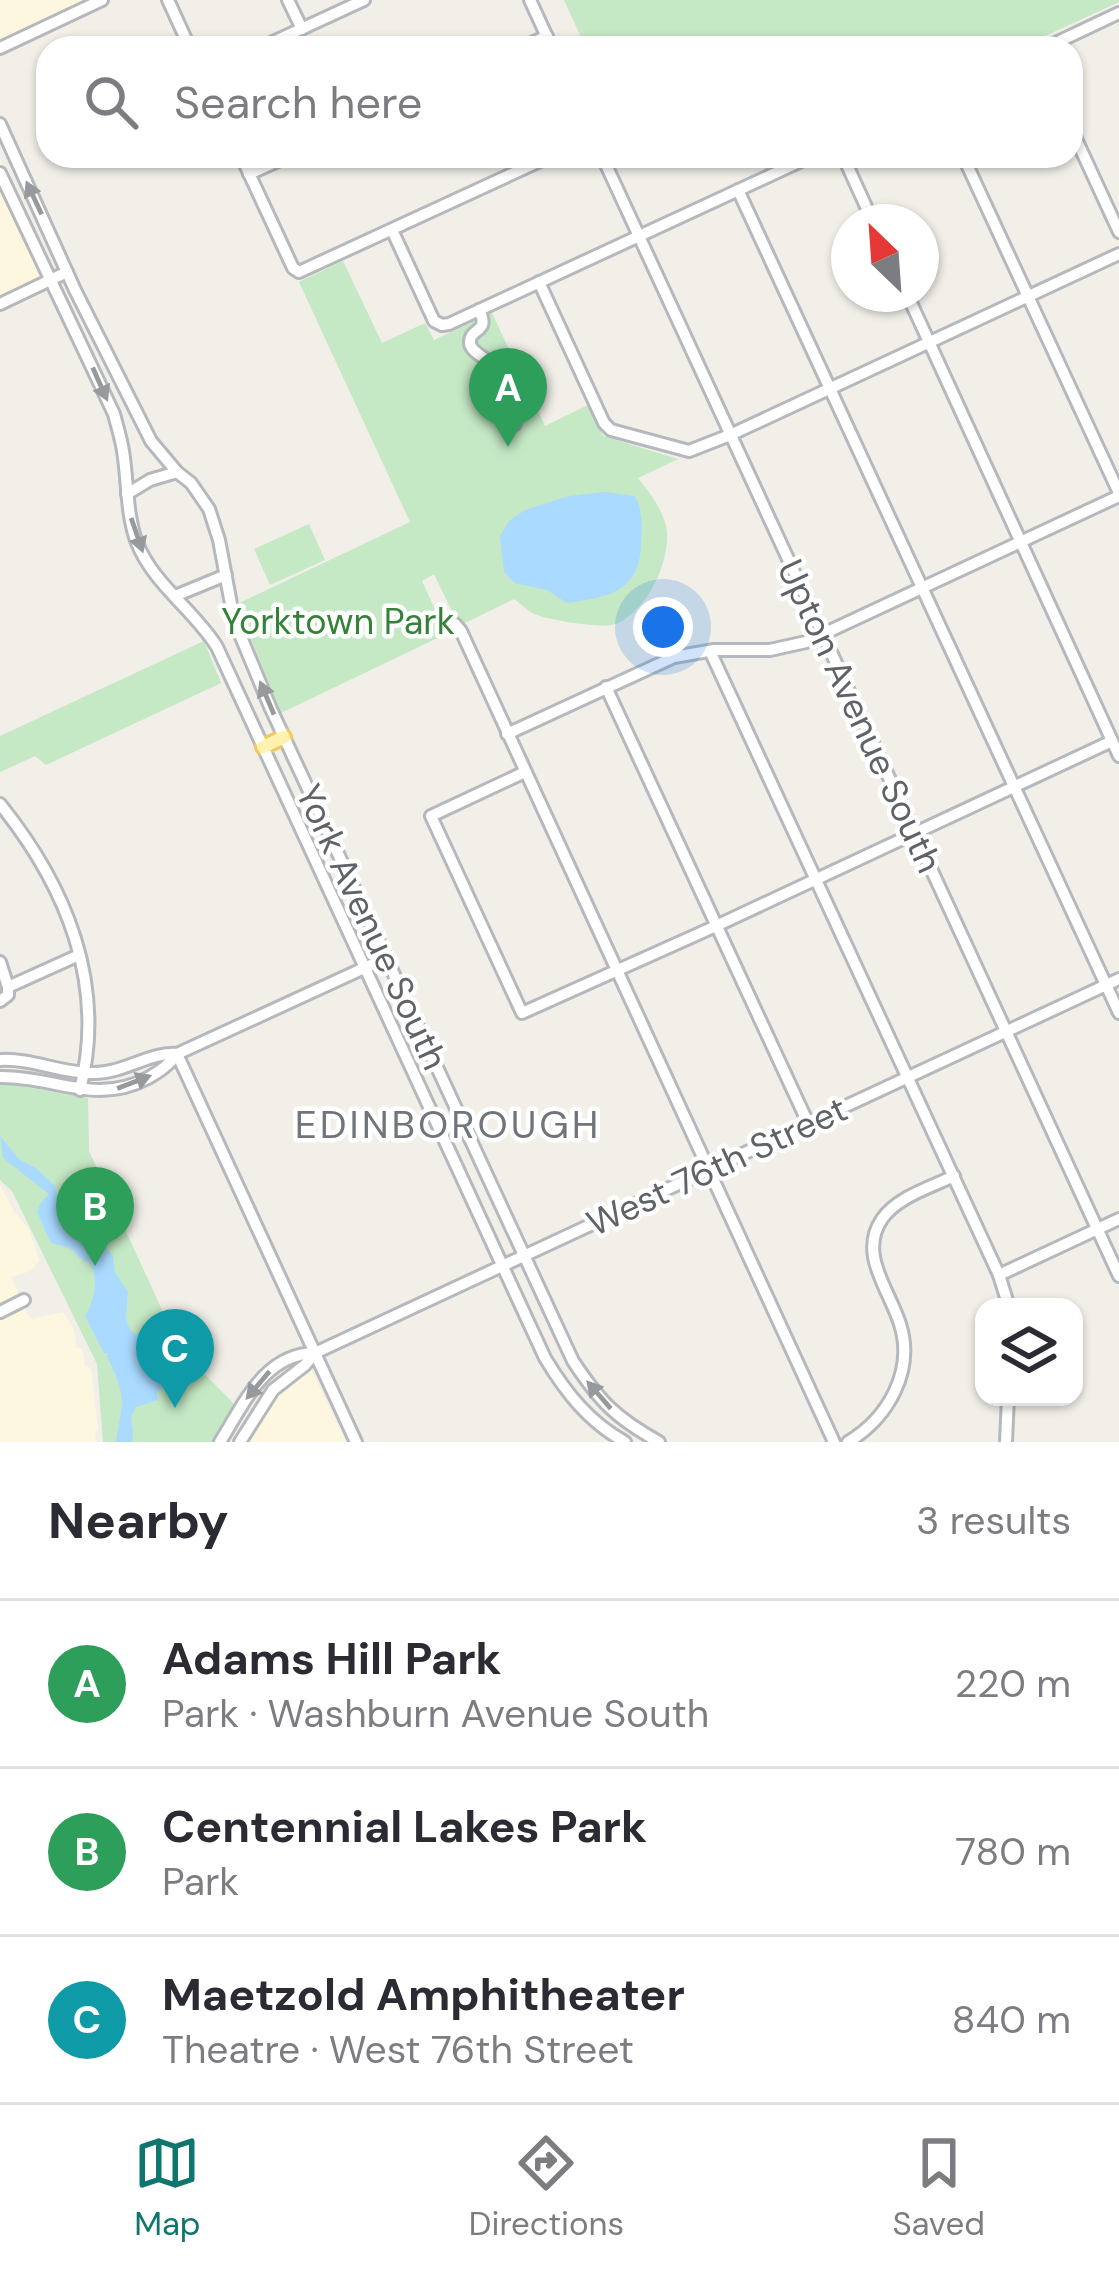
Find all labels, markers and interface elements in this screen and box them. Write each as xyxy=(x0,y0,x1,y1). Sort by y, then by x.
search box xyxy=(36,36,1083,168)
icon: search xyxy=(78,69,144,135)
text: Search here xyxy=(174,73,422,132)
one-way arrow xyxy=(24,180,44,215)
north arrow xyxy=(831,204,939,312)
pin: A xyxy=(469,348,547,447)
one-way arrow xyxy=(91,367,111,402)
one-way arrow xyxy=(129,518,147,554)
street label: Upton Avenue South xyxy=(767,552,953,880)
your location xyxy=(633,597,693,657)
park label: Yorktown Park xyxy=(221,598,455,645)
one-way arrow xyxy=(256,680,276,715)
street label: York Avenue South xyxy=(285,777,459,1077)
one-way arrow xyxy=(116,1072,152,1090)
street label: West 76th Street xyxy=(579,1085,855,1247)
district label: EDINBOROUGH xyxy=(295,1099,601,1150)
pin: B xyxy=(56,1167,134,1266)
map controls xyxy=(975,1298,1083,1406)
button: layers xyxy=(975,1298,1083,1406)
pin: C xyxy=(136,1309,214,1408)
one-way arrow xyxy=(246,1370,272,1400)
one-way arrow xyxy=(586,1381,612,1411)
text: Nearby xyxy=(48,1487,229,1554)
text: 3 results xyxy=(916,1495,1071,1546)
text: Adams Hill Park xyxy=(162,1629,502,1688)
text: A xyxy=(73,1658,101,1709)
text: 220 m xyxy=(955,1658,1071,1709)
text: Park · Washburn Avenue South xyxy=(162,1688,709,1739)
text: Centennial Lakes Park xyxy=(162,1797,647,1856)
text: B xyxy=(75,1826,99,1877)
text: 780 m xyxy=(955,1826,1071,1877)
text: Park xyxy=(162,1856,239,1907)
text: Maetzold Amphitheater xyxy=(162,1965,685,2024)
text: C xyxy=(73,1994,101,2045)
text: 840 m xyxy=(952,1994,1071,2045)
text: Theatre · West 76th Street xyxy=(162,2024,634,2075)
tab: Map xyxy=(134,2130,201,2245)
tab: Directions xyxy=(469,2130,624,2245)
tab: Saved xyxy=(892,2130,985,2245)

